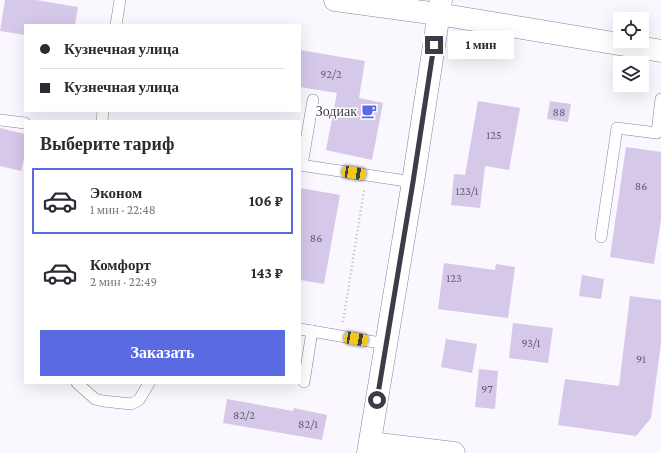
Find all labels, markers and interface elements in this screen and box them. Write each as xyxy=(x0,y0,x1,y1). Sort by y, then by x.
map controls xyxy=(613,12,649,92)
button: locate xyxy=(613,12,649,48)
callout: 1 мин xyxy=(448,31,514,59)
route end xyxy=(425,36,443,54)
text: 1 мин xyxy=(465,37,497,52)
text: Кузнечная улица xyxy=(64,41,179,57)
button: layers xyxy=(613,56,649,92)
house number: 92/2 xyxy=(320,67,342,81)
text: Кузнечная улица xyxy=(64,79,179,95)
cafe icon: Зодиак xyxy=(360,102,378,120)
place label: Зодиак xyxy=(316,103,357,119)
house number: 88 xyxy=(553,105,565,119)
house number: 125 xyxy=(486,128,502,142)
text: Выберите тариф xyxy=(40,134,174,154)
car xyxy=(341,165,367,181)
house number: 86 xyxy=(635,179,647,193)
icon: car xyxy=(42,183,78,219)
house number: 123/1 xyxy=(456,184,478,198)
text: Эконом xyxy=(90,185,142,201)
text: 106 ₽ xyxy=(249,193,283,209)
text: 1 мин · 22:48 xyxy=(90,202,156,217)
house number: 86 xyxy=(310,231,322,245)
icon: car xyxy=(42,255,78,291)
text: Комфорт xyxy=(90,257,151,273)
text: 143 ₽ xyxy=(251,265,283,281)
house number: 123 xyxy=(446,271,462,285)
text: 2 мин · 22:49 xyxy=(90,274,157,289)
button: Заказать xyxy=(40,330,285,376)
car xyxy=(343,331,369,347)
house number: 93/1 xyxy=(521,336,541,350)
house number: 91 xyxy=(636,352,646,366)
house number: 97 xyxy=(481,382,493,396)
route start xyxy=(368,391,386,409)
house number: 82/2 xyxy=(233,408,255,422)
house number: 82/1 xyxy=(298,417,318,431)

